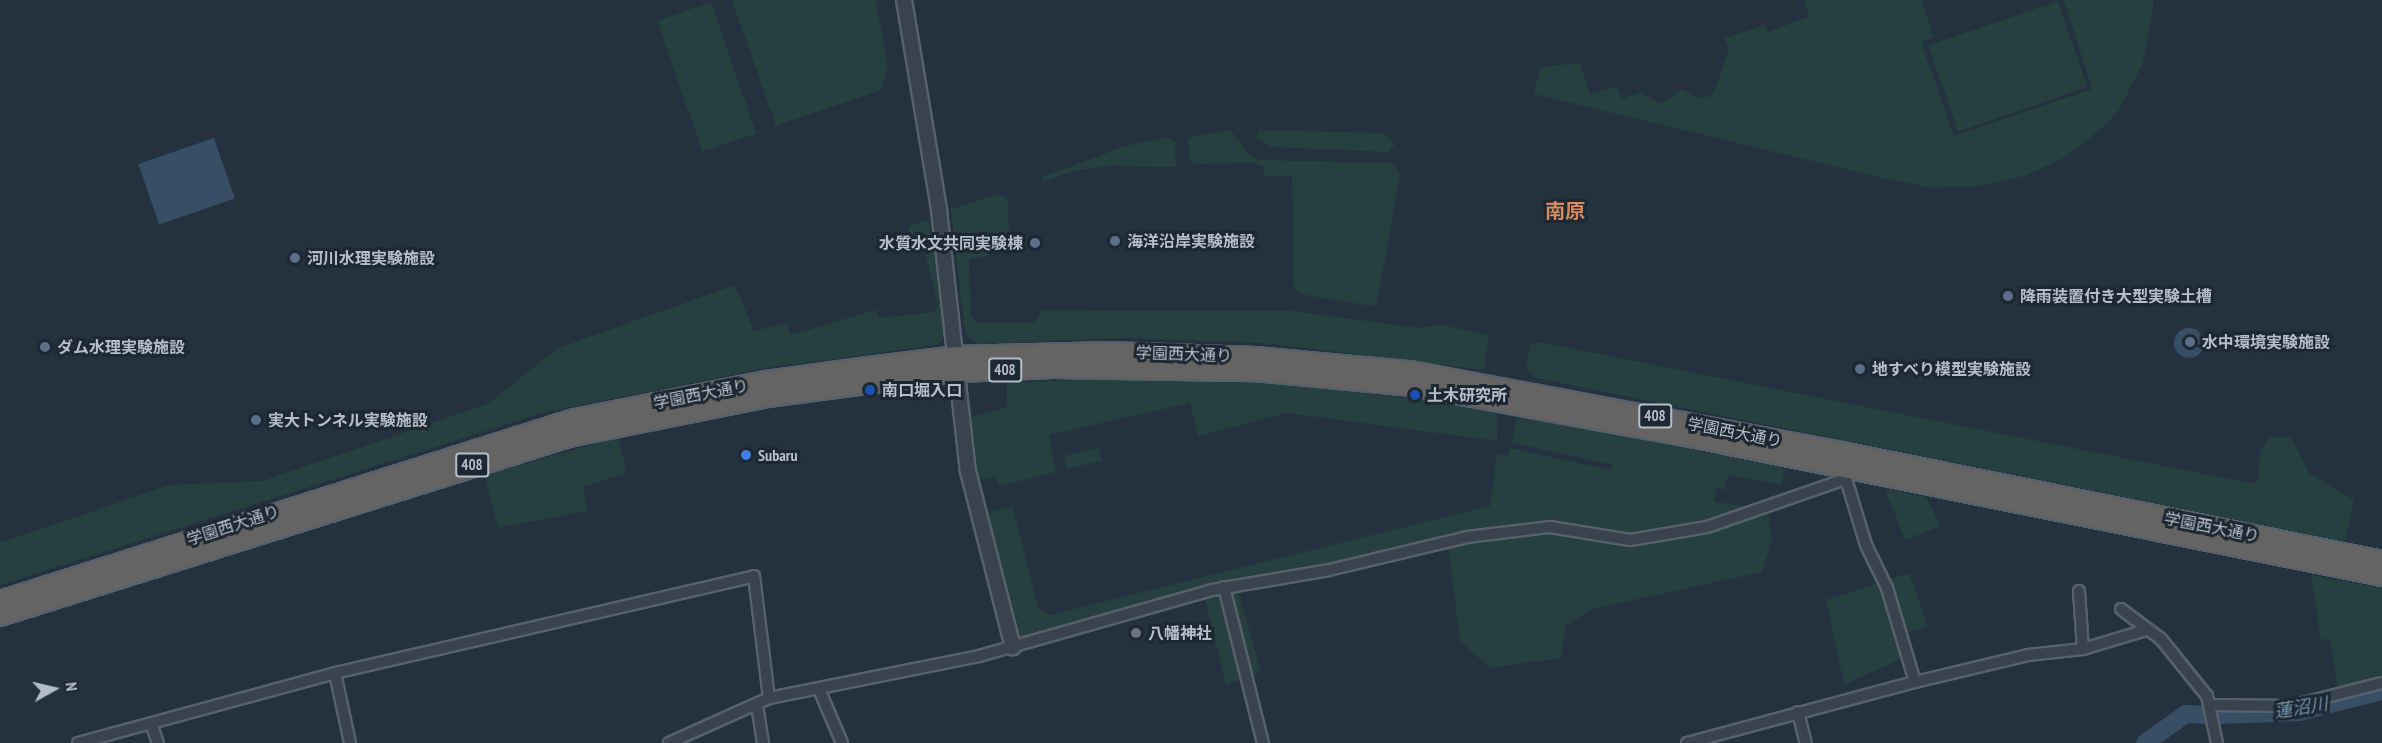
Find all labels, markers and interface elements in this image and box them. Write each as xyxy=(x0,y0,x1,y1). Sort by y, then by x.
district label: 南原 xyxy=(1545,199,1585,223)
place label: 海洋沿岸実験施設 xyxy=(1127,231,1255,251)
place label: 水質水文共同実験棟 xyxy=(879,233,1023,253)
marker: 海洋沿岸実験施設 xyxy=(1108,234,1122,248)
marker: 水質水文共同実験棟 xyxy=(1028,236,1042,250)
place label: 河川水理実験施設 xyxy=(307,248,435,268)
marker: 河川水理実験施設 xyxy=(288,251,302,265)
place label: 降雨装置付き大型実験土槽 xyxy=(2020,286,2212,306)
marker: 降雨装置付き大型実験土槽 xyxy=(2001,289,2015,303)
place label: 水中環境実験施設 xyxy=(2202,332,2330,352)
marker: 水中環境実験施設 xyxy=(2183,335,2197,349)
place label: ダム水理実験施設 xyxy=(57,337,185,357)
marker: ダム水理実験施設 xyxy=(38,340,52,354)
street label: 学園西大通り xyxy=(1136,343,1232,365)
road number: 408 xyxy=(987,358,1023,382)
place label: 地すべり模型実験施設 xyxy=(1872,359,2032,379)
marker: 地すべり模型実験施設 xyxy=(1853,362,1867,376)
street label: 学園西大通り xyxy=(652,375,750,413)
place label: 南口堀入口 xyxy=(882,380,962,400)
marker: 南口堀入口 xyxy=(863,383,877,397)
place label: 土木研究所 xyxy=(1427,385,1507,405)
marker: 土木研究所 xyxy=(1408,388,1422,402)
road number: 408 xyxy=(1637,404,1673,428)
place label: 実大トンネル実験施設 xyxy=(268,410,428,430)
marker: 実大トンネル実験施設 xyxy=(249,413,263,427)
street label: 学園西大通り xyxy=(1686,413,1784,451)
place label: Subaru xyxy=(758,445,798,465)
marker: Subaru xyxy=(739,448,753,462)
road number: 408 xyxy=(454,453,490,477)
street label: 学園西大通り xyxy=(184,501,282,549)
street label: 学園西大通り xyxy=(2163,508,2261,546)
place label: 八幡神社 xyxy=(1148,623,1212,643)
marker: 八幡神社 xyxy=(1129,626,1143,640)
north arrow xyxy=(24,659,84,719)
text: N xyxy=(61,681,82,692)
water label: 蓮沼川 xyxy=(2273,693,2329,723)

